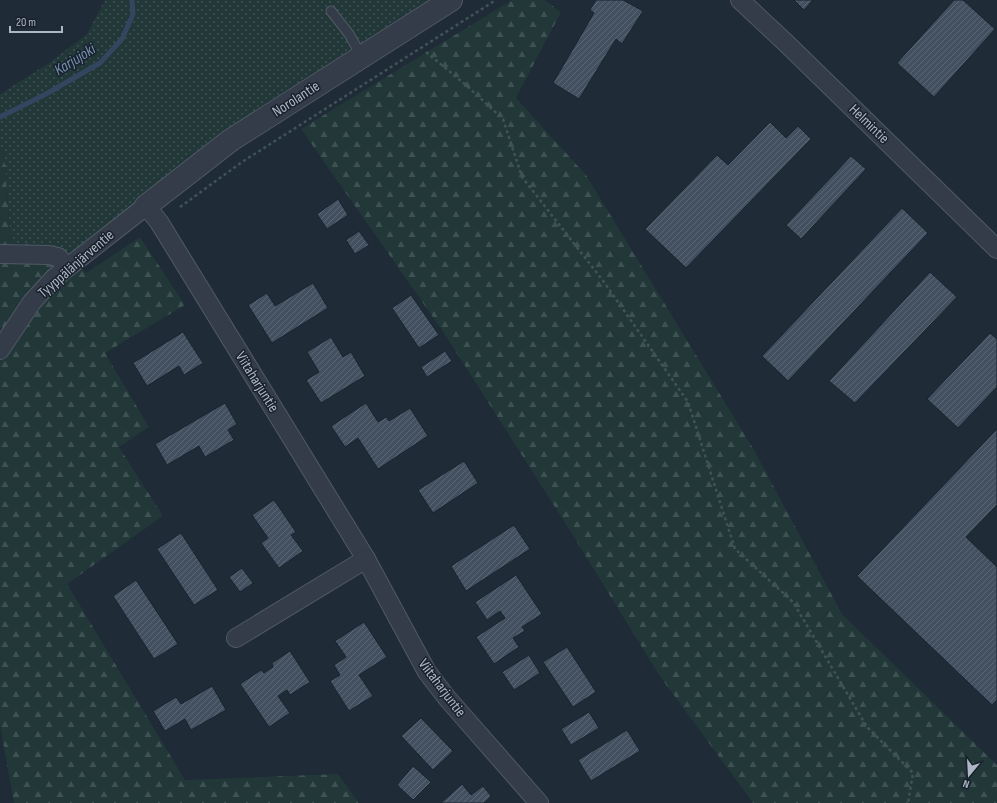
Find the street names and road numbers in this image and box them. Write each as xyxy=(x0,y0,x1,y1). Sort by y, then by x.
street label: Norolantie xyxy=(269,77,323,121)
street label: Helmintie xyxy=(845,100,893,148)
street label: Tyyppälänjärventie xyxy=(34,226,118,302)
street label: Viitaharjuntie xyxy=(231,348,283,416)
street label: Viitaharjuntie xyxy=(414,655,470,721)

